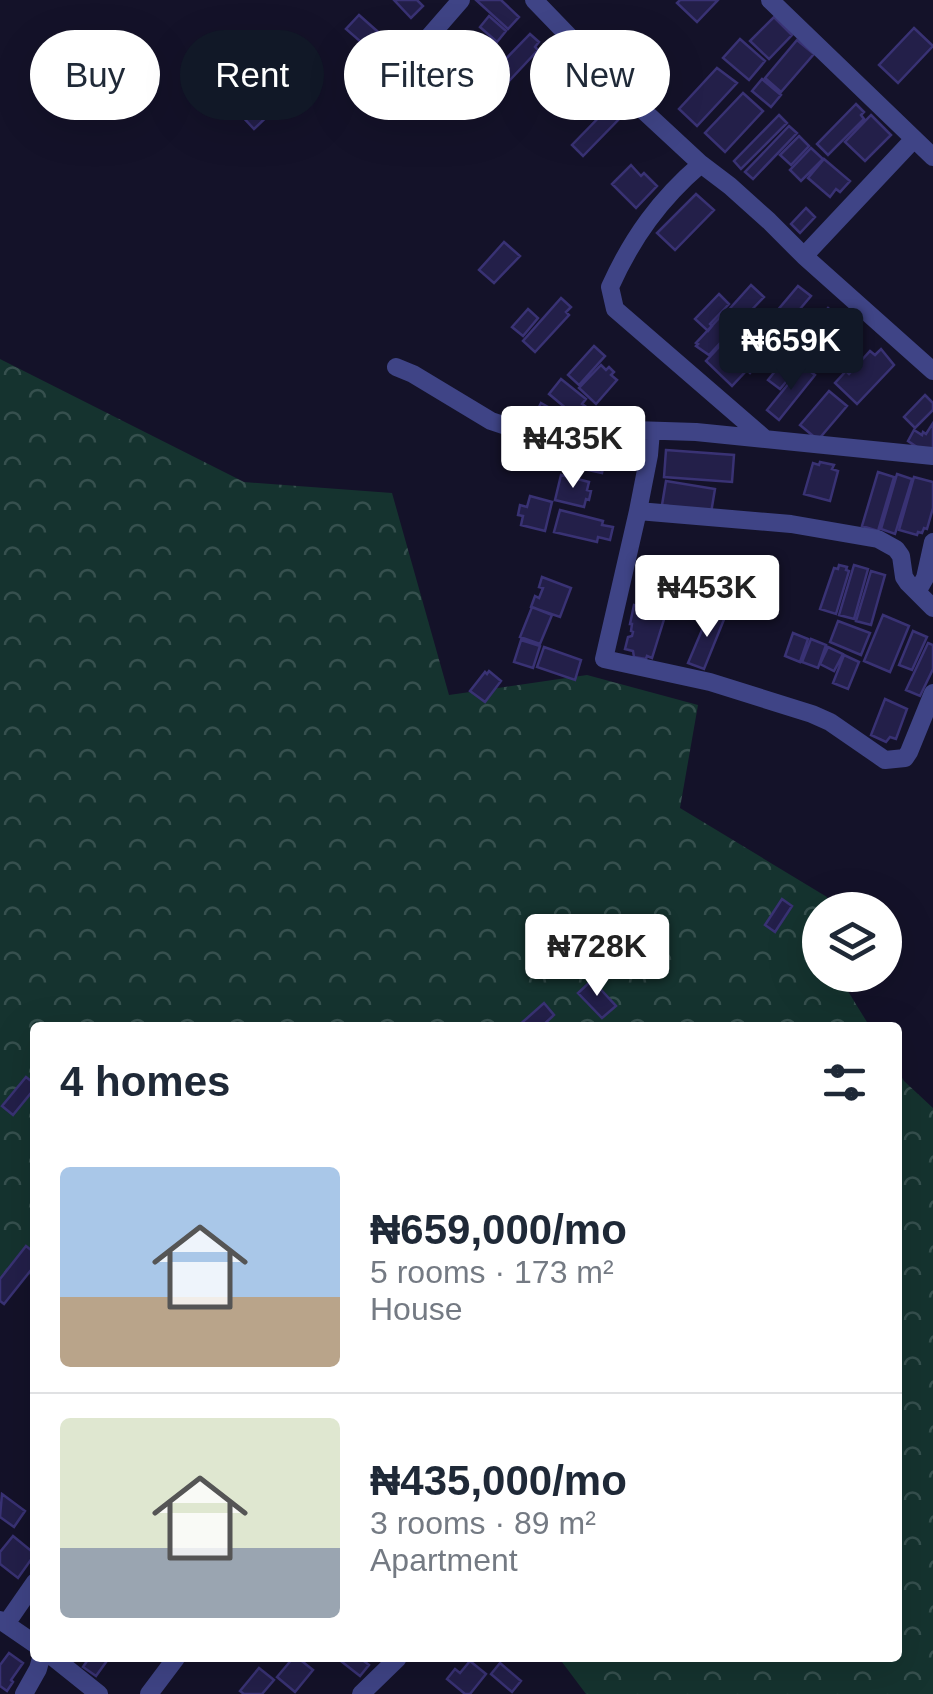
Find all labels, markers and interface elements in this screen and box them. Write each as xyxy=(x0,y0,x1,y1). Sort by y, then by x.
chip: Buy xyxy=(30,30,160,120)
chip: Rent xyxy=(180,30,324,120)
chip: Filters xyxy=(344,30,510,120)
chip: New xyxy=(530,30,670,120)
pin: ₦659K xyxy=(721,308,861,393)
text: ₦659K xyxy=(741,322,841,358)
pin: ₦435K xyxy=(503,406,643,491)
text: ₦435K xyxy=(523,420,623,456)
pin: ₦453K xyxy=(637,555,777,640)
text: ₦453K xyxy=(657,569,757,605)
map controls xyxy=(802,892,902,992)
button: layers xyxy=(802,892,902,992)
pin: ₦728K xyxy=(527,914,667,999)
text: ₦728K xyxy=(547,928,647,964)
icon: filters xyxy=(817,1055,872,1110)
text: 4 homes xyxy=(60,1058,230,1105)
text: ₦659,000/mo xyxy=(370,1206,627,1253)
icon: home xyxy=(140,1207,260,1327)
text: 5 rooms · 173 m² xyxy=(370,1254,614,1290)
text: House xyxy=(370,1291,463,1327)
text: ₦435,000/mo xyxy=(370,1457,627,1504)
icon: home xyxy=(140,1458,260,1578)
text: 3 rooms · 89 m² xyxy=(370,1505,596,1541)
text: Apartment xyxy=(370,1542,518,1578)

